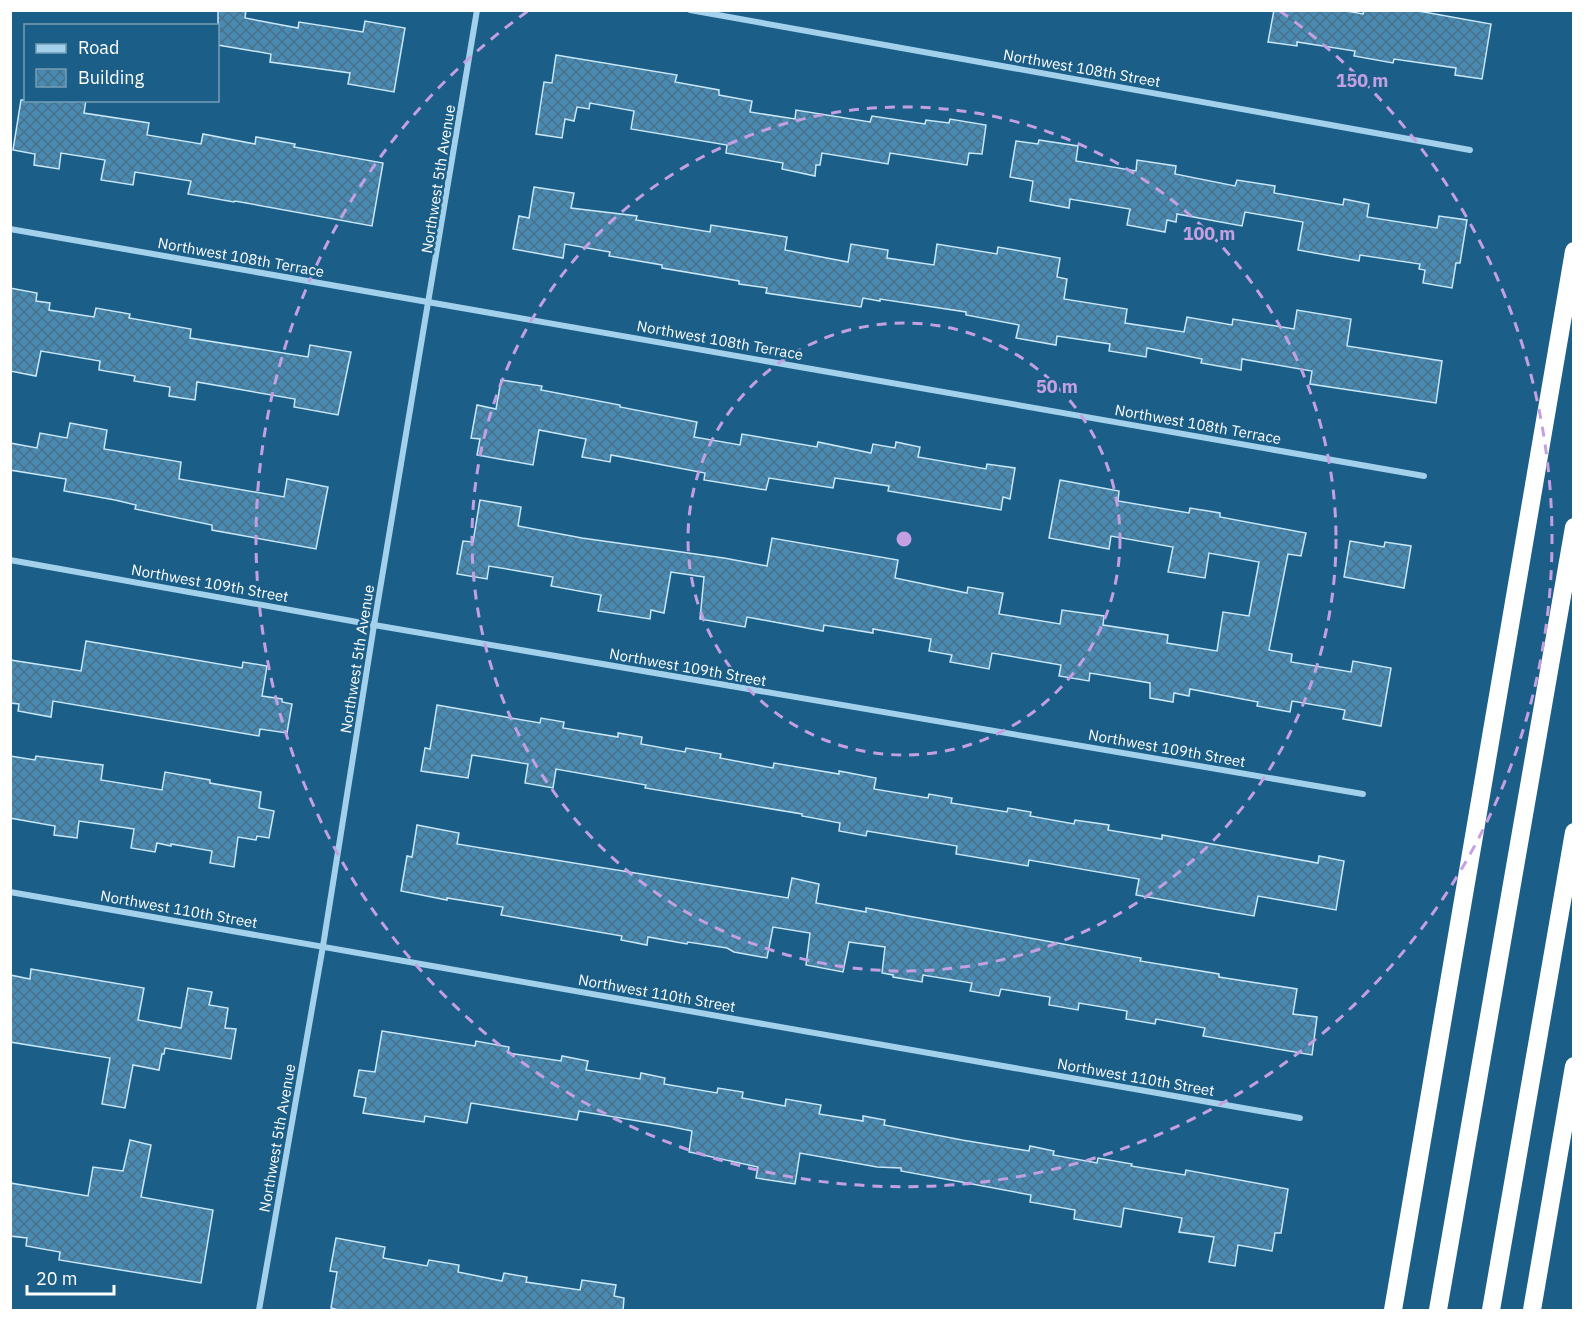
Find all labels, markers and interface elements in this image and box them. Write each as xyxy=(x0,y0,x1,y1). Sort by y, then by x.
legend xyxy=(24,24,219,102)
text: Road xyxy=(78,36,119,59)
street label: Northwest 108th Street xyxy=(1002,45,1162,91)
text: Building xyxy=(78,66,145,89)
text: 150 m xyxy=(1336,69,1388,92)
street label: Northwest 5th Avenue xyxy=(417,103,459,255)
text: 100 m xyxy=(1183,222,1235,245)
street label: Northwest 108th Terrace xyxy=(156,233,326,281)
street label: Northwest 108th Terrace xyxy=(635,316,805,364)
text: 50 m xyxy=(1036,375,1078,398)
street label: Northwest 108th Terrace xyxy=(1113,400,1283,448)
centre of rings xyxy=(894,529,914,549)
street label: Northwest 109th Street xyxy=(130,560,290,606)
street label: Northwest 5th Avenue xyxy=(336,583,378,735)
street label: Northwest 109th Street xyxy=(608,644,768,690)
street label: Northwest 109th Street xyxy=(1087,725,1247,771)
street label: Northwest 110th Street xyxy=(99,886,259,932)
street label: Northwest 110th Street xyxy=(577,970,737,1016)
street label: Northwest 110th Street xyxy=(1056,1054,1216,1100)
street label: Northwest 5th Avenue xyxy=(255,1062,299,1214)
scale bar xyxy=(27,1258,114,1296)
text: 20 m xyxy=(36,1267,78,1290)

